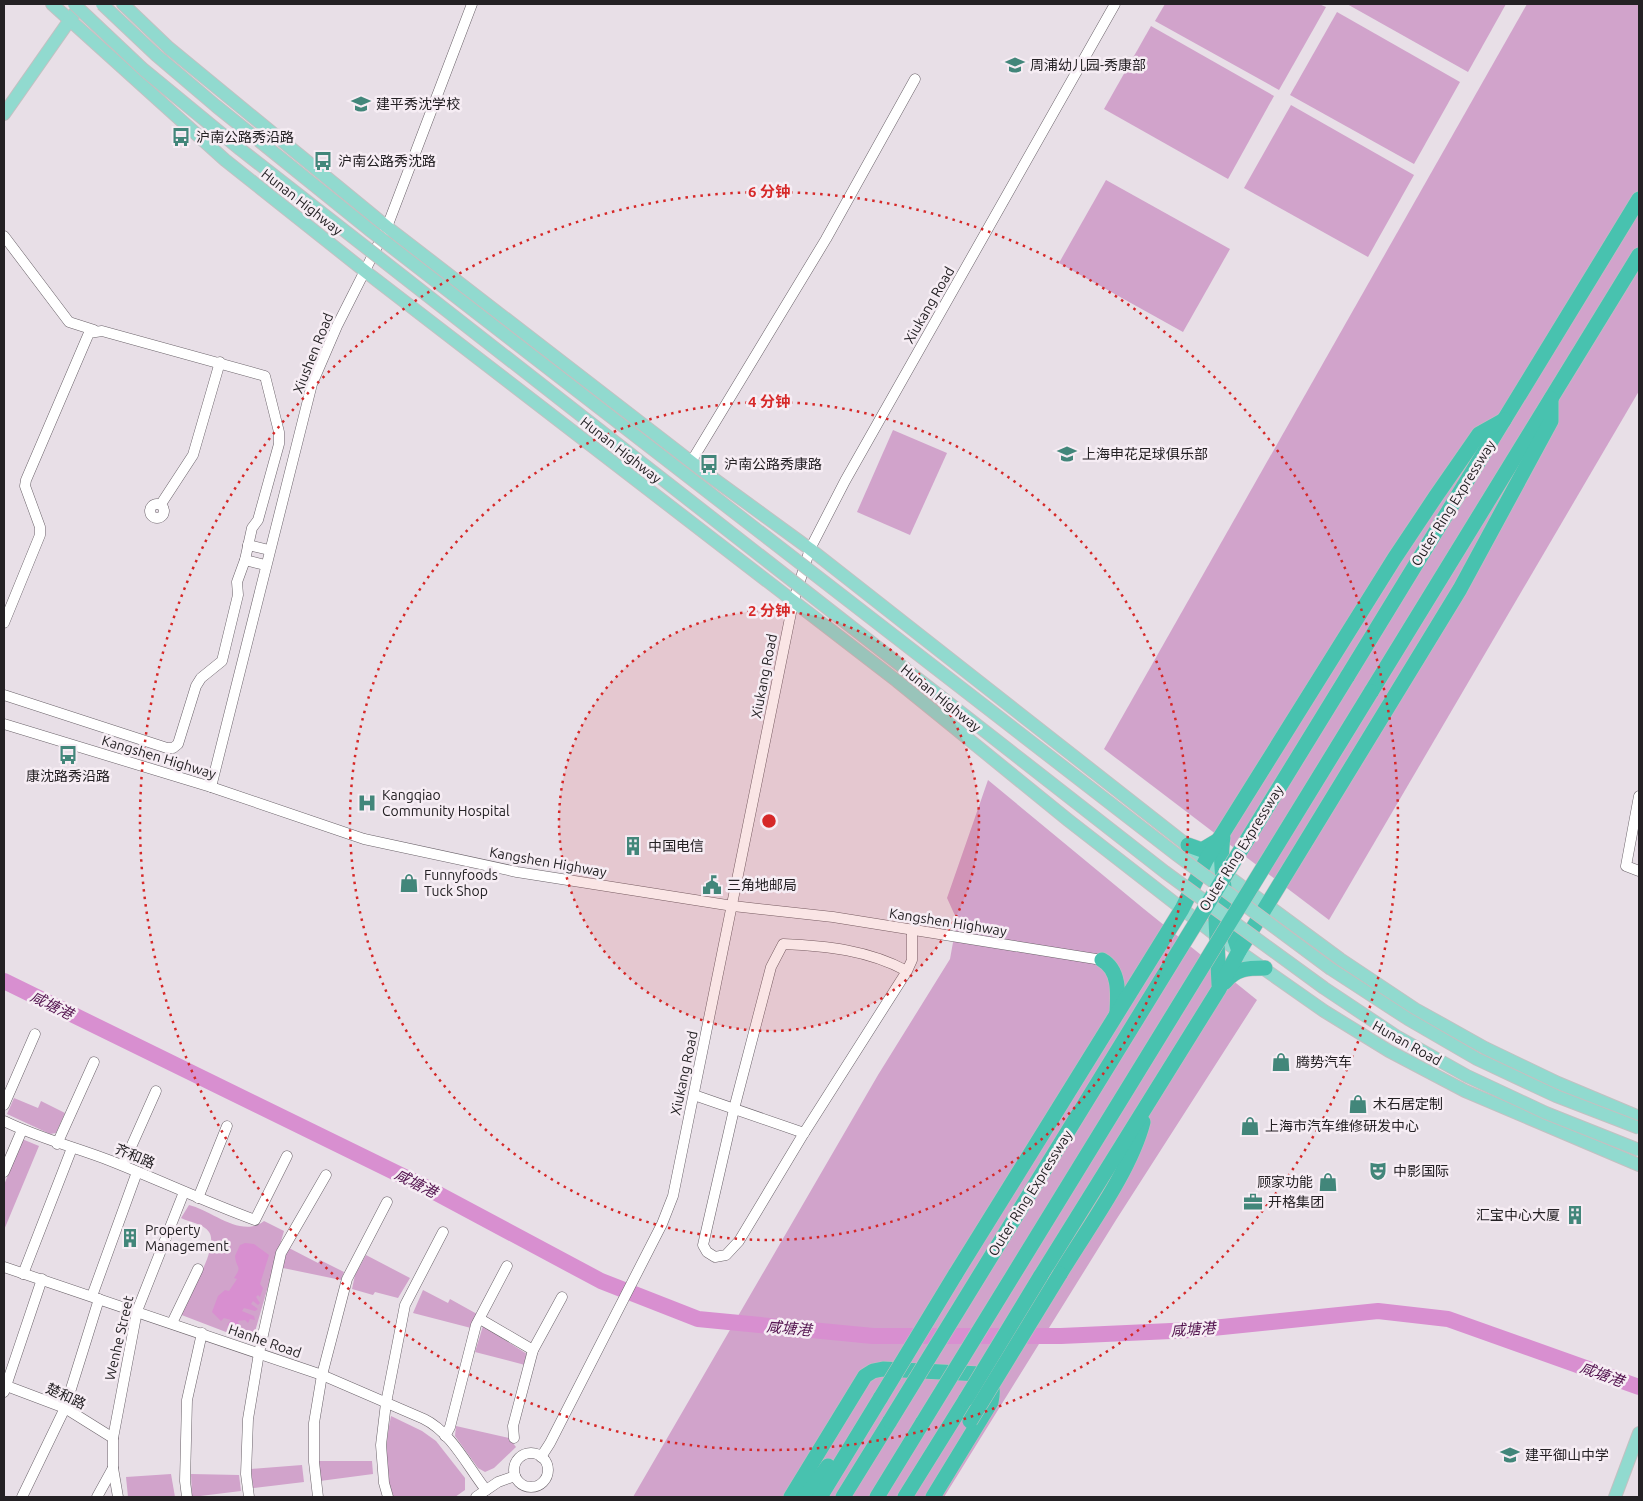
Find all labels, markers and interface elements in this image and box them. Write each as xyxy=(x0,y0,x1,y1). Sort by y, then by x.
school or university icon: 周浦幼儿园-秀康部 xyxy=(1004,54,1026,76)
place label: 周浦幼儿园-秀康部 xyxy=(1030,57,1146,73)
school or university icon: 建平秀沈学校 xyxy=(350,93,372,115)
place label: 建平秀沈学校 xyxy=(376,96,460,112)
bus stop icon: 沪南公路秀沿路 xyxy=(170,126,192,148)
place label: 沪南公路秀沿路 xyxy=(196,129,294,145)
bus stop icon: 沪南公路秀沈路 xyxy=(312,150,334,172)
place label: 沪南公路秀沈路 xyxy=(338,153,436,169)
street label: Hunan Highway xyxy=(258,165,346,239)
text: 6 分钟 xyxy=(748,183,790,200)
street label: Xiukang Road xyxy=(901,264,957,346)
street label: Xiushen Road xyxy=(290,310,336,396)
text: 4 分钟 xyxy=(748,393,790,410)
street label: Hunan Highway xyxy=(577,413,665,487)
street label: Outer Ring Expressway xyxy=(1408,437,1498,569)
school or university icon: 上海申花足球俱乐部 xyxy=(1056,443,1078,465)
place label: 上海申花足球俱乐部 xyxy=(1082,446,1208,462)
bus stop icon: 沪南公路秀康路 xyxy=(698,453,720,475)
place label: 沪南公路秀康路 xyxy=(724,456,822,472)
text: 2 分钟 xyxy=(748,602,790,619)
street label: Xiukang Road xyxy=(748,632,780,720)
street label: Hunan Highway xyxy=(898,661,984,735)
street label: Kangshen Highway xyxy=(100,732,218,782)
bus stop icon: 康沈路秀沿路 xyxy=(57,744,79,766)
place label: 康沈路秀沿路 xyxy=(26,768,110,784)
street label: Outer Ring Expressway xyxy=(1196,782,1286,914)
place label: Kangqiao Community Hospital xyxy=(382,787,510,819)
hospital icon: Kangqiao Community Hospital xyxy=(356,792,378,814)
centre of rings xyxy=(760,812,778,830)
building icon: 中国电信 xyxy=(622,835,644,857)
place label: 中国电信 xyxy=(648,838,704,854)
street label: Kangshen Highway xyxy=(488,844,608,880)
place label: Funnyfoods Tuck Shop xyxy=(424,867,498,899)
shop icon: Funnyfoods Tuck Shop xyxy=(398,872,420,894)
public building icon: 三角地邮局 xyxy=(701,874,723,896)
place label: 三角地邮局 xyxy=(727,877,797,893)
street label: Kangshen Highway xyxy=(888,905,1008,939)
water label: 咸塘港 xyxy=(28,987,78,1023)
street label: Hunan Road xyxy=(1370,1017,1444,1069)
street label: Xiukang Road xyxy=(667,1029,701,1117)
shop icon: 腾势汽车 xyxy=(1270,1051,1292,1073)
place label: 腾势汽车 xyxy=(1296,1054,1352,1070)
shop icon: 木石居定制 xyxy=(1347,1093,1369,1115)
place label: 木石居定制 xyxy=(1373,1096,1443,1112)
shop icon: 上海市汽车维修研发中心 xyxy=(1239,1115,1261,1137)
place label: 上海市汽车维修研发中心 xyxy=(1265,1118,1419,1134)
street label: Outer Ring Expressway xyxy=(985,1127,1075,1259)
street label: 齐和路 xyxy=(113,1140,157,1172)
theatre icon: 中影国际 xyxy=(1367,1160,1389,1182)
place label: 中影国际 xyxy=(1393,1163,1449,1179)
water label: 咸塘港 xyxy=(392,1165,442,1202)
shop icon: 顾家功能 xyxy=(1317,1171,1339,1193)
place label: 顾家功能 xyxy=(1257,1174,1313,1190)
office icon: 开格集团 xyxy=(1242,1191,1264,1213)
place label: 开格集团 xyxy=(1268,1194,1324,1210)
building icon: 汇宝中心大厦 xyxy=(1564,1204,1586,1226)
place label: 汇宝中心大厦 xyxy=(1476,1207,1560,1223)
place label: Property Management xyxy=(145,1222,229,1254)
building icon: Property Management xyxy=(119,1227,141,1249)
street label: Wenhe Street xyxy=(101,1294,137,1382)
water label: 咸塘港 xyxy=(766,1318,814,1339)
water label: 咸塘港 xyxy=(1170,1319,1218,1339)
street label: Hanhe Road xyxy=(226,1321,304,1361)
water label: 咸塘港 xyxy=(1578,1358,1628,1390)
street label: 楚和路 xyxy=(44,1380,88,1412)
school or university icon: 建平御山中学 xyxy=(1499,1444,1521,1466)
place label: 建平御山中学 xyxy=(1525,1447,1609,1463)

